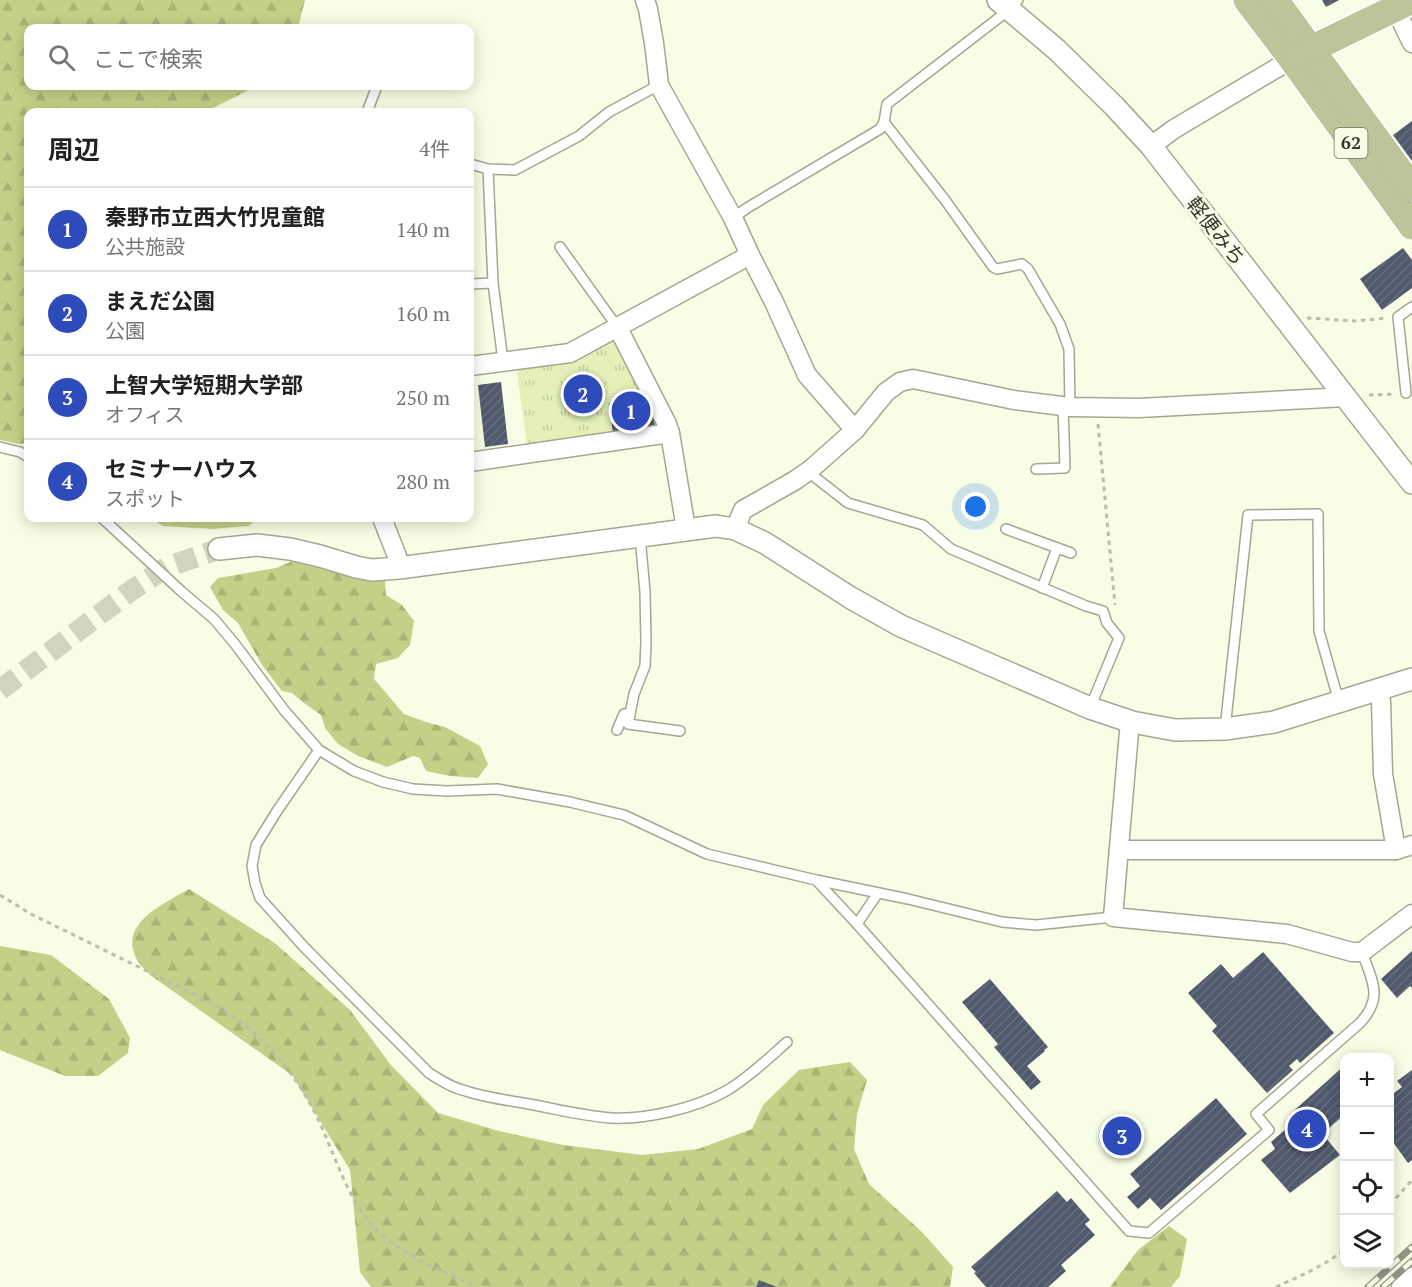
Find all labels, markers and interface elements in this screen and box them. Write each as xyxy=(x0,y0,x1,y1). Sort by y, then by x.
search box xyxy=(24,24,474,90)
icon: search xyxy=(45,41,78,74)
text: ここで検索 xyxy=(93,44,203,73)
road number: 62 xyxy=(1334,128,1368,158)
text: 周辺 xyxy=(48,132,100,166)
text: 4件 xyxy=(419,135,450,162)
street label: 軽便みち xyxy=(1181,191,1252,271)
text: 秦野市立西大竹児童館 xyxy=(105,202,325,231)
text: 1 xyxy=(62,216,73,243)
text: 140 m xyxy=(396,216,450,243)
text: 公共施設 xyxy=(105,233,185,260)
text: まえだ公園 xyxy=(105,286,215,315)
text: 2 xyxy=(62,300,73,327)
text: 160 m xyxy=(396,300,450,327)
text: 公園 xyxy=(105,317,145,344)
text: 上智大学短期大学部 xyxy=(105,370,303,399)
pin: 2 xyxy=(564,372,602,416)
text: 3 xyxy=(62,384,73,411)
text: 250 m xyxy=(396,384,450,411)
pin: 1 xyxy=(612,388,650,434)
text: オフィス xyxy=(105,401,185,428)
text: セミナーハウス xyxy=(105,454,259,483)
text: 4 xyxy=(62,468,73,495)
text: 280 m xyxy=(396,468,450,495)
text: スポット xyxy=(105,485,185,512)
your location xyxy=(961,492,990,521)
map controls xyxy=(1340,1053,1394,1269)
button: + xyxy=(1340,1053,1394,1107)
pin: 4 xyxy=(1288,1106,1326,1152)
button: − xyxy=(1340,1107,1394,1161)
pin: 3 xyxy=(1102,1114,1142,1158)
button: locate xyxy=(1340,1161,1394,1215)
button: layers xyxy=(1340,1215,1394,1269)

